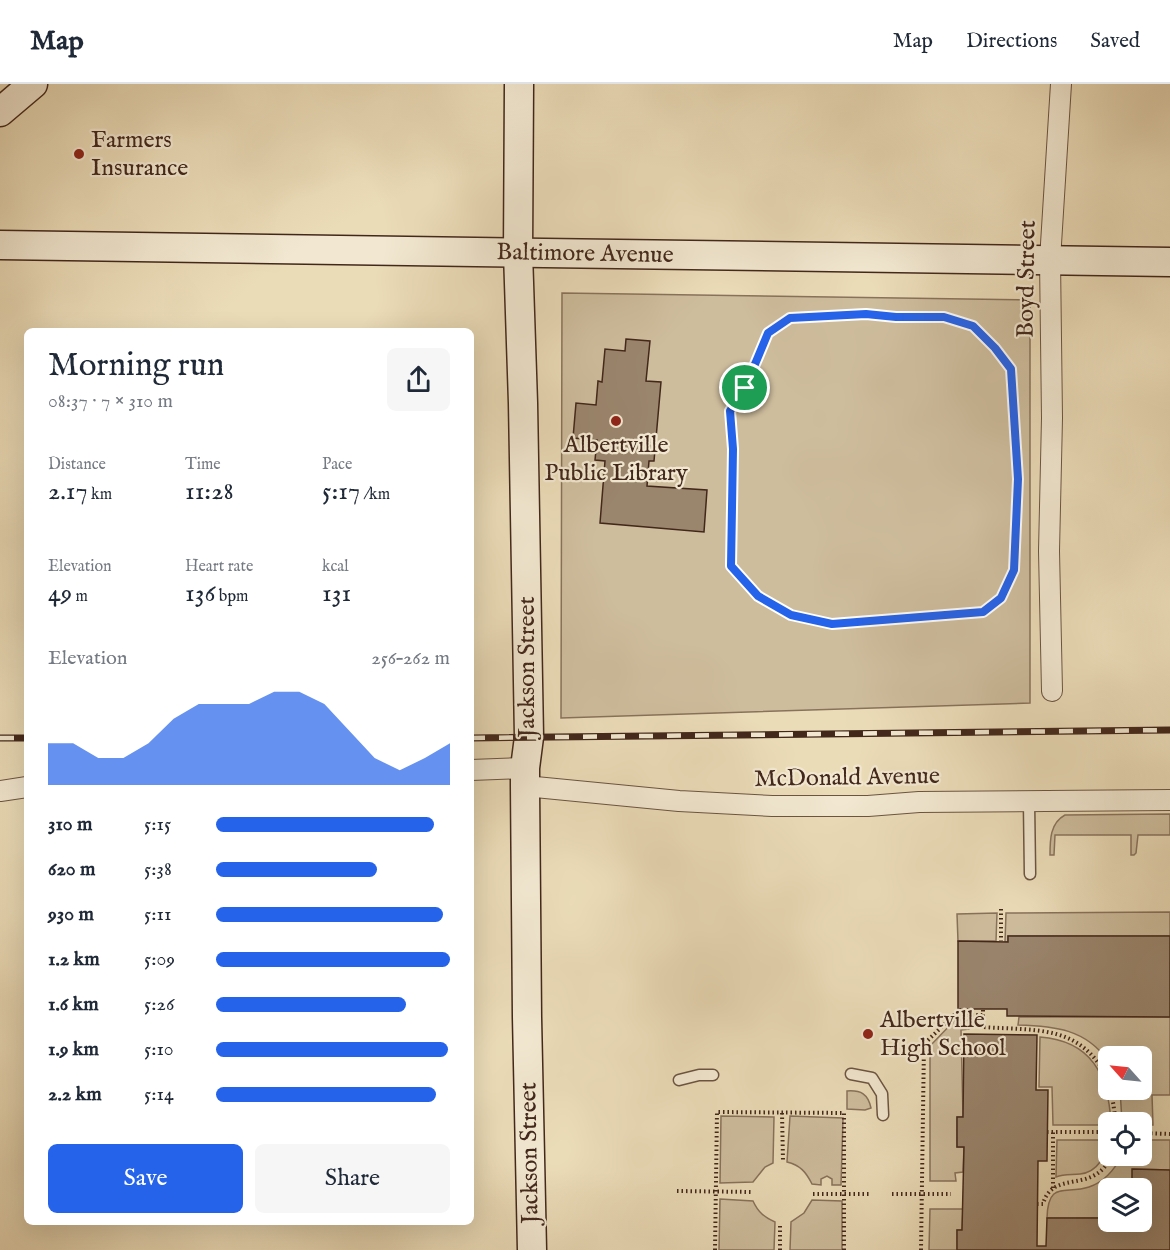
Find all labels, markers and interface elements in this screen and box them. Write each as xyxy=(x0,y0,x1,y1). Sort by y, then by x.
text: Map xyxy=(30,24,84,59)
text: Map xyxy=(893,28,933,55)
text: Directions xyxy=(966,28,1057,55)
text: Saved xyxy=(1090,28,1140,55)
place label: Farmers Insurance xyxy=(91,125,188,184)
marker: Farmers Insurance xyxy=(72,147,86,161)
street label: Boyd Street xyxy=(1010,220,1044,338)
street label: Baltimore Avenue xyxy=(496,237,674,271)
text: Morning run xyxy=(48,345,224,387)
button: share xyxy=(387,348,450,411)
pin xyxy=(719,362,770,413)
icon: arrive xyxy=(728,371,761,404)
text: 08:37 · 7 × 310 m xyxy=(48,389,173,414)
marker: Albertville Public Library xyxy=(609,414,623,428)
place label: Albertville Public Library xyxy=(544,430,688,489)
text: Distance xyxy=(48,455,106,475)
text: Time xyxy=(185,455,221,475)
text: Pace xyxy=(322,455,352,475)
text: 2.17 xyxy=(48,475,88,508)
text: 11:28 xyxy=(185,475,234,508)
text: 5:17 xyxy=(322,475,360,508)
text: km xyxy=(88,485,112,505)
text: /km xyxy=(360,485,390,505)
text: Elevation xyxy=(48,557,111,577)
text: Heart rate xyxy=(185,557,253,577)
text: kcal xyxy=(322,557,349,577)
text: 49 xyxy=(48,577,72,610)
text: 136 xyxy=(185,577,215,610)
text: 131 xyxy=(322,577,351,610)
text: m xyxy=(72,587,88,607)
text: bpm xyxy=(215,587,248,607)
street label: Jackson Street xyxy=(512,596,543,741)
text: Elevation xyxy=(48,646,127,671)
text: 256–262 m xyxy=(371,646,450,671)
street label: McDonald Avenue xyxy=(754,761,940,795)
text: 310 m xyxy=(48,812,92,837)
text: 5:15 xyxy=(144,812,171,837)
text: 620 m xyxy=(48,857,95,882)
text: 5:38 xyxy=(144,857,172,882)
text: 930 m xyxy=(48,902,94,927)
text: 5:11 xyxy=(144,902,171,927)
text: 1.2 km xyxy=(48,947,100,972)
text: 5:09 xyxy=(144,947,175,972)
text: 1.6 km xyxy=(48,992,99,1017)
text: 5:26 xyxy=(144,992,174,1017)
place label: Albertville High School xyxy=(879,1005,1006,1064)
marker: Albertville High School xyxy=(861,1027,875,1041)
text: 1.9 km xyxy=(48,1037,99,1062)
text: 5:10 xyxy=(144,1037,174,1062)
north arrow xyxy=(1098,1046,1152,1100)
map controls xyxy=(1098,1046,1152,1232)
text: 2.2 km xyxy=(48,1082,102,1107)
text: 5:14 xyxy=(144,1082,174,1107)
street label: Jackson Street xyxy=(513,1082,547,1227)
button: locate xyxy=(1098,1112,1152,1166)
button: Save xyxy=(48,1144,243,1213)
button: Share xyxy=(255,1144,450,1213)
button: layers xyxy=(1098,1178,1152,1232)

